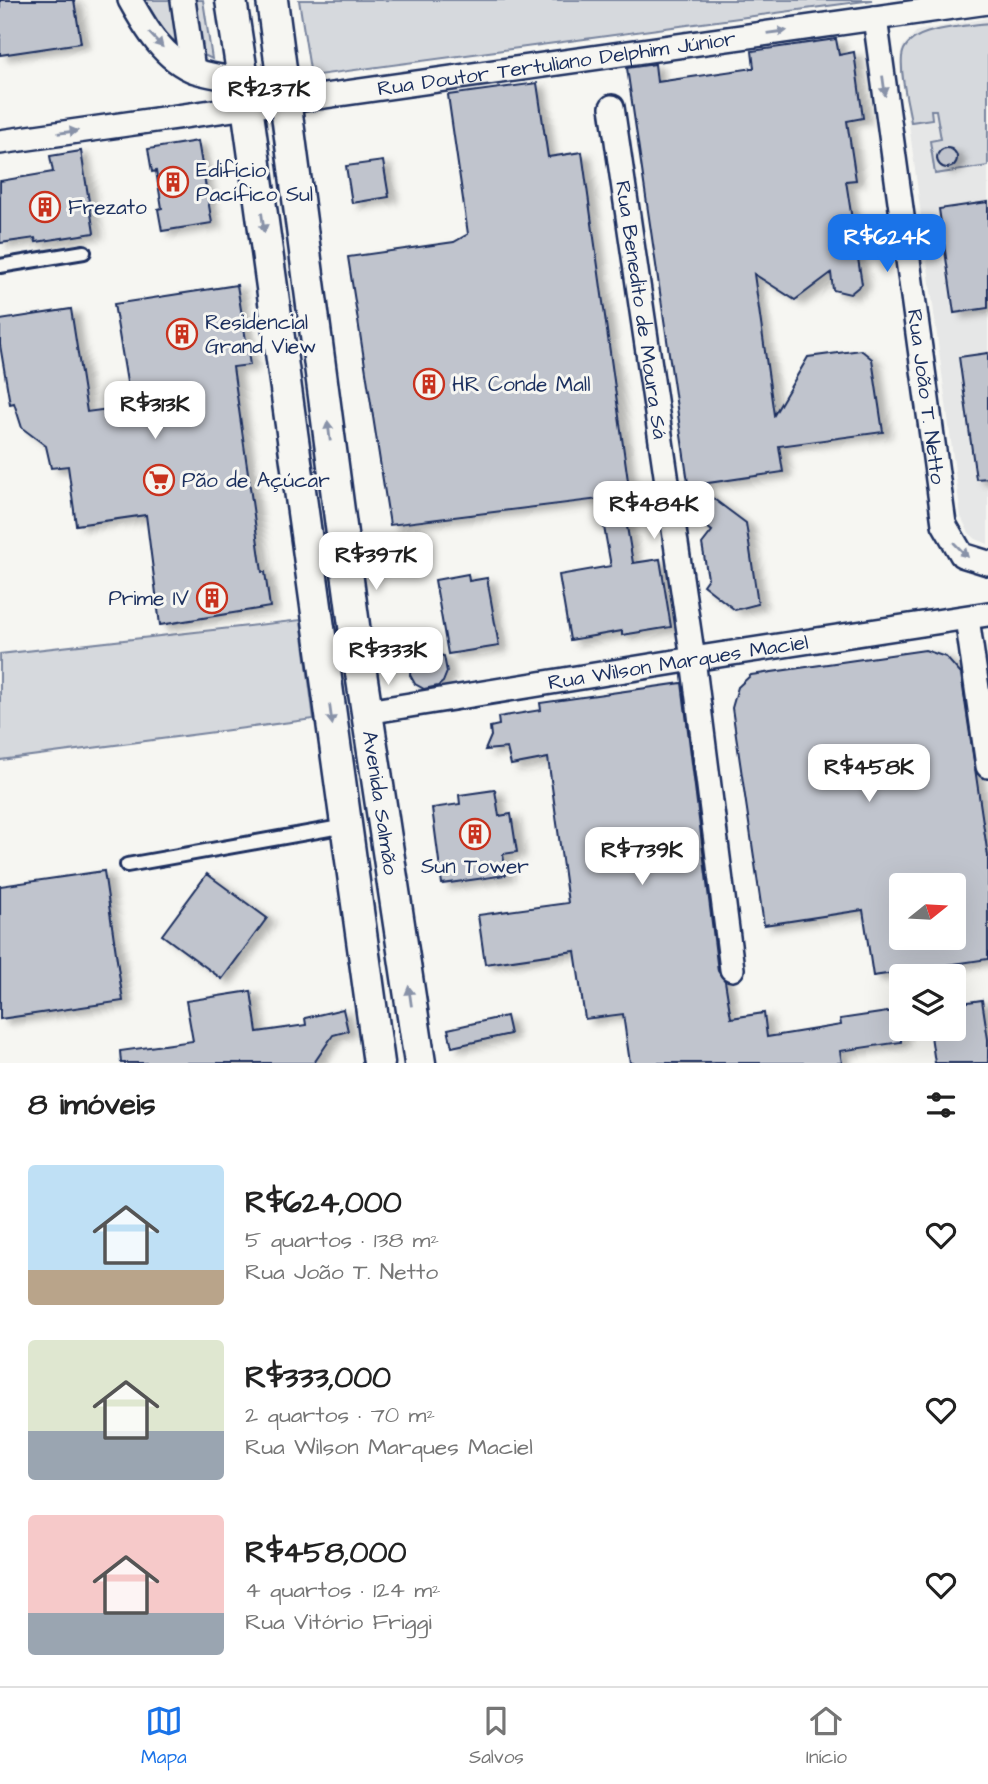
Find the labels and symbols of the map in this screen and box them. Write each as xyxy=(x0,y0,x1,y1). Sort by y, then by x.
street label: Rua Doutor Tertuliano Delphim Júnior xyxy=(375,24,738,103)
one-way arrow xyxy=(766,26,788,37)
one-way arrow xyxy=(148,31,164,48)
pin: R$237K xyxy=(212,66,326,126)
one-way arrow xyxy=(878,75,889,97)
one-way arrow xyxy=(57,127,79,138)
place label: Edifício Pacífico Sul xyxy=(196,156,313,209)
building icon: Edifício Pacífico Sul xyxy=(156,165,190,199)
street label: Rua Benedito de Moura Sá xyxy=(608,179,675,441)
building icon: Frezato xyxy=(28,190,62,224)
place label: Frezato xyxy=(68,193,147,222)
one-way arrow xyxy=(258,212,269,234)
pin: R$624K xyxy=(830,215,944,274)
street label: Rua João T. Netto xyxy=(900,307,952,486)
place label: Residencial Grand View xyxy=(205,308,316,361)
building icon: Residencial Grand View xyxy=(165,317,199,351)
building icon: HR Conde Mall xyxy=(412,367,446,401)
place label: HR Conde Mall xyxy=(452,370,590,399)
pin: R$313K xyxy=(98,382,212,441)
one-way arrow xyxy=(323,420,334,442)
supermarket icon: Pão de Açúcar xyxy=(142,463,176,497)
place label: Pão de Açúcar xyxy=(182,466,330,495)
pin: R$484K xyxy=(597,482,711,541)
pin: R$397K xyxy=(319,532,433,592)
one-way arrow xyxy=(952,541,969,558)
building icon: Prime IV xyxy=(195,581,229,615)
place label: Prime IV xyxy=(108,584,189,613)
pin: R$333K xyxy=(331,628,445,687)
street label: Rua Wilson Marques Maciel xyxy=(546,628,810,697)
one-way arrow xyxy=(325,704,336,726)
street label: Avenida Salmão xyxy=(355,729,405,877)
pin: R$458K xyxy=(812,744,926,804)
building icon: Sun Tower xyxy=(458,817,492,851)
pin: R$739K xyxy=(585,828,699,887)
place label: Sun Tower xyxy=(421,852,529,881)
north arrow xyxy=(889,873,966,950)
one-way arrow xyxy=(404,984,415,1006)

